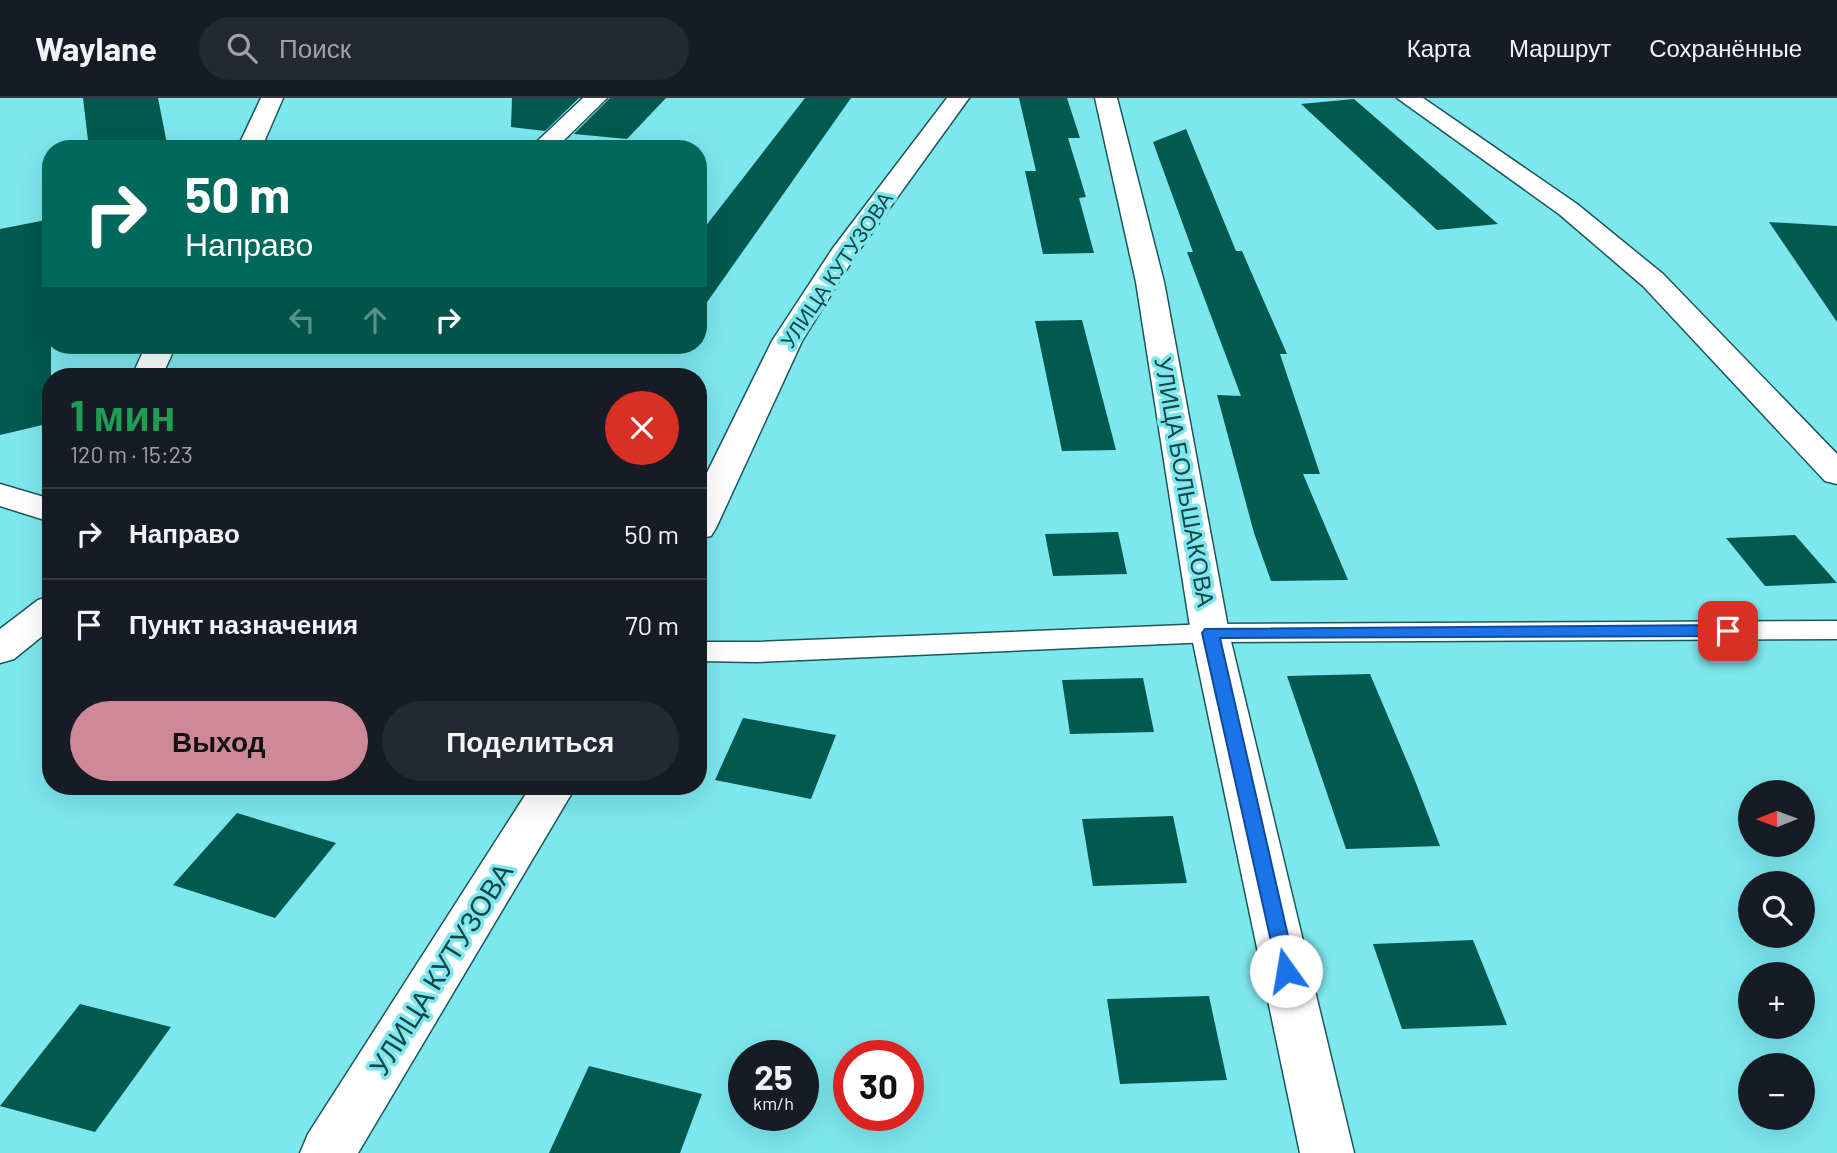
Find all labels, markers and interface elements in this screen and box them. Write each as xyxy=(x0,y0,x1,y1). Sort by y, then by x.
search box xyxy=(199,17,689,80)
text: Waylane xyxy=(35,28,157,68)
icon: search xyxy=(223,29,261,67)
text: Поиск xyxy=(279,32,351,63)
text: Карта xyxy=(1407,33,1471,62)
text: Маршрут xyxy=(1509,33,1611,62)
text: Сохранённые xyxy=(1649,33,1802,62)
text: 50 m xyxy=(185,164,290,223)
icon: right xyxy=(70,168,161,259)
street label: УЛИЦА КУТУЗОВА xyxy=(774,186,897,352)
text: Направо xyxy=(185,224,313,262)
icon: left xyxy=(283,301,321,339)
icon: ahead xyxy=(356,301,394,339)
icon: right xyxy=(429,301,467,339)
street label: УЛИЦА БОЛЬШАКОВА xyxy=(1149,355,1222,609)
text: 1 мин xyxy=(70,389,176,439)
button: close xyxy=(605,391,679,465)
text: 120 m · 15:23 xyxy=(70,440,193,468)
icon: right xyxy=(70,515,108,553)
text: Направо xyxy=(129,517,240,548)
text: 50 m xyxy=(624,518,679,549)
pin xyxy=(1698,601,1758,661)
icon: arrive xyxy=(70,606,108,644)
text: Пункт назначения xyxy=(129,608,358,639)
text: 70 m xyxy=(625,609,679,640)
icon: arrive xyxy=(1709,612,1747,650)
button: Выход xyxy=(70,701,368,781)
button: Поделиться xyxy=(382,701,679,781)
north arrow xyxy=(1738,780,1815,858)
map controls xyxy=(1738,780,1815,1130)
street label: УЛИЦА КУТУЗОВА xyxy=(361,856,519,1081)
button: search xyxy=(1738,871,1815,948)
position arrow xyxy=(1249,934,1323,1008)
button: + xyxy=(1738,962,1815,1039)
speed limit sign: 30 xyxy=(833,1040,924,1131)
button: − xyxy=(1738,1053,1815,1130)
text: 25 xyxy=(754,1055,793,1097)
text: km/h xyxy=(753,1092,794,1114)

